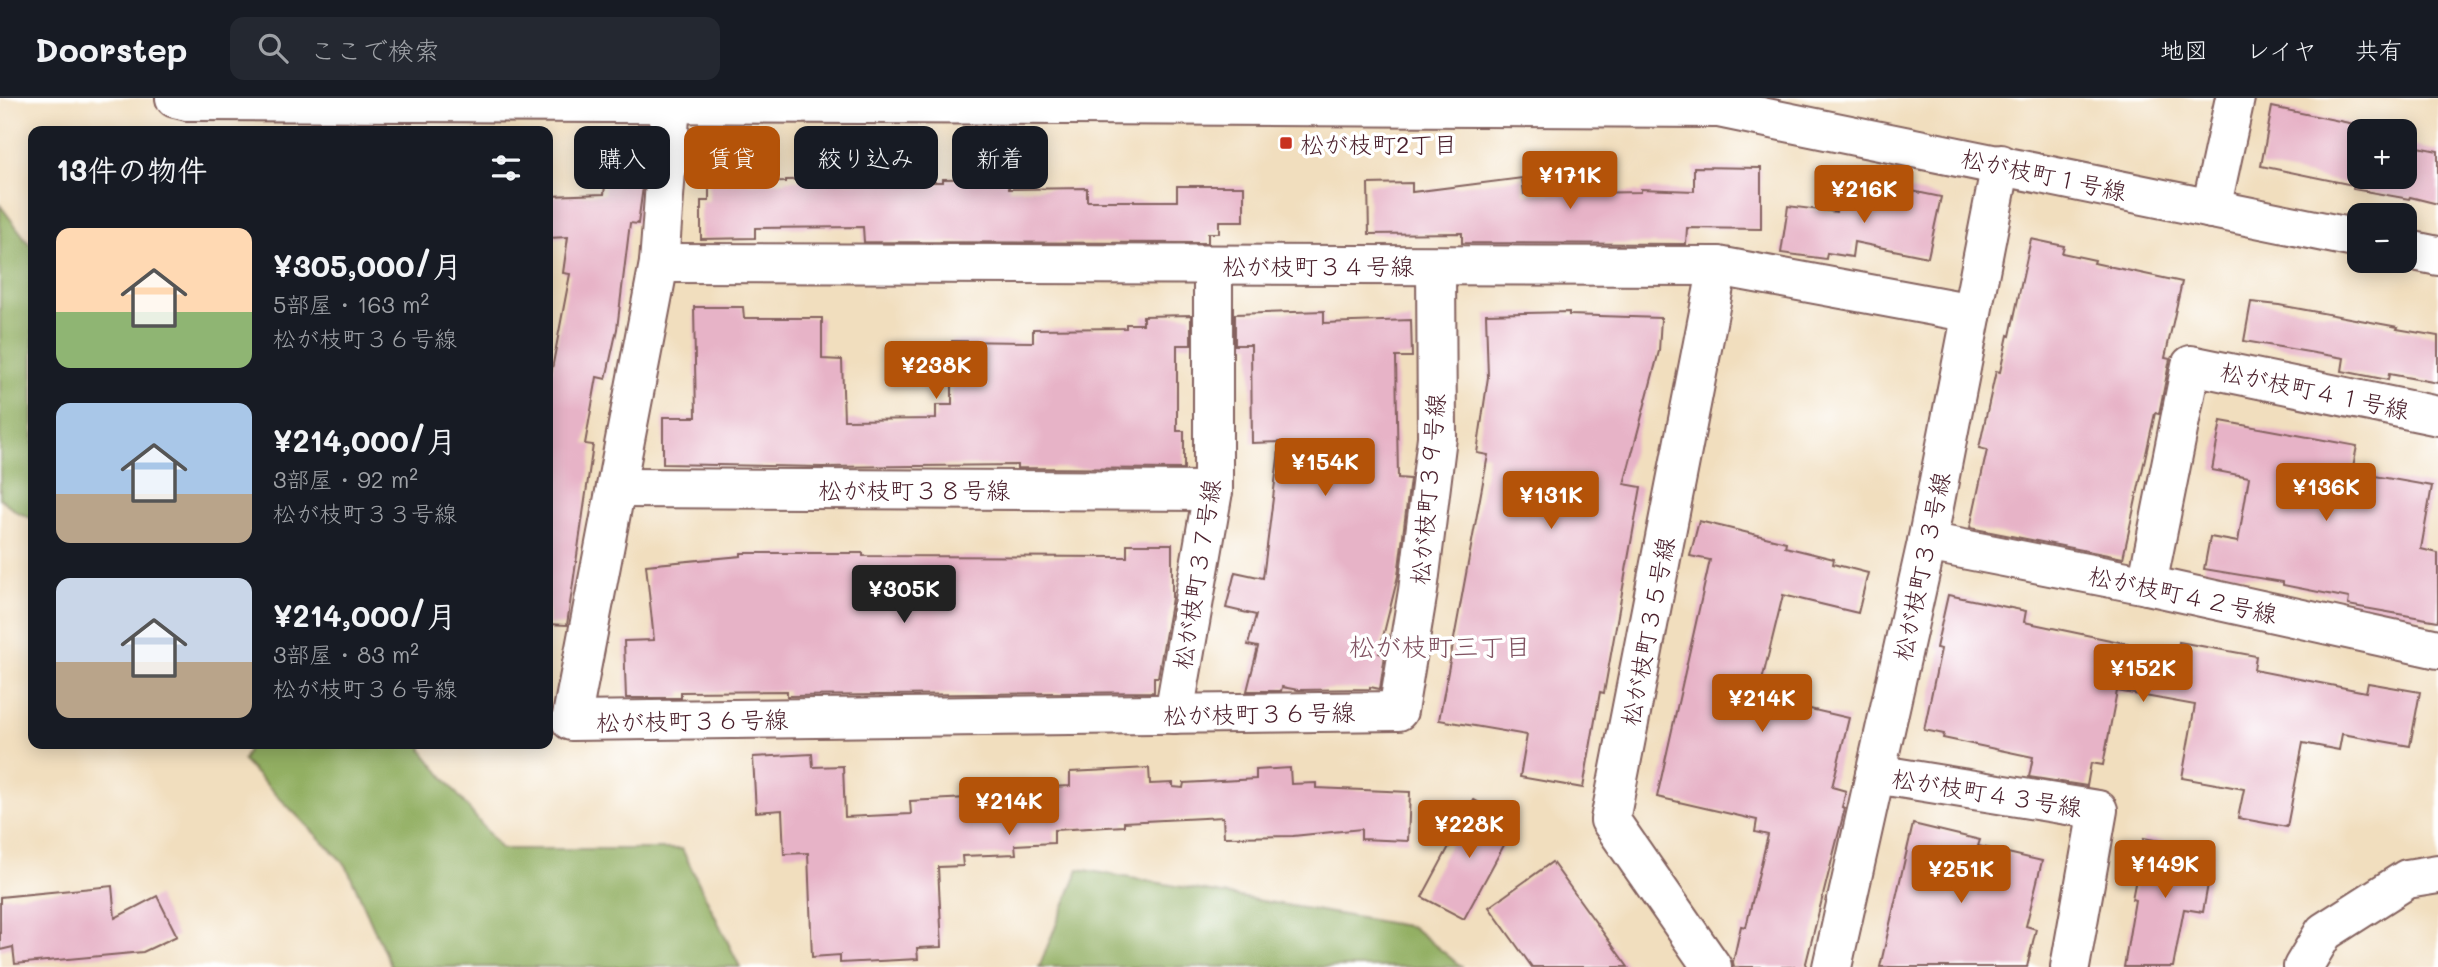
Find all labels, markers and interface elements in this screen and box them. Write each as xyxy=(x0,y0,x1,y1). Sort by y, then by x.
search box xyxy=(230,17,720,80)
text: Doorstep xyxy=(35,27,188,70)
icon: search xyxy=(254,29,292,67)
text: ここで検索 xyxy=(310,33,440,67)
text: 地図 xyxy=(2160,34,2208,65)
text: レイヤ xyxy=(2246,34,2317,65)
text: 共有 xyxy=(2355,34,2403,65)
map controls xyxy=(2347,119,2417,273)
button: + xyxy=(2347,119,2417,189)
chip: 購入 xyxy=(574,126,670,189)
chip: 賃貸 xyxy=(684,126,780,189)
chip: 絞り込み xyxy=(794,126,938,189)
chip: 新着 xyxy=(952,126,1048,189)
place label: 松が枝町2丁目 xyxy=(1300,128,1457,159)
marker: 松が枝町2丁目 xyxy=(1278,135,1294,151)
street label: 松が枝町１号線 xyxy=(1959,141,2129,207)
text: 13件の物件 xyxy=(56,149,207,189)
icon: filters xyxy=(487,149,525,187)
pin: ¥171K xyxy=(1521,152,1619,211)
text: ¥171K xyxy=(1538,159,1602,189)
pin: ¥216K xyxy=(1815,166,1913,225)
text: ¥216K xyxy=(1830,173,1898,203)
button: − xyxy=(2347,203,2417,273)
text: ¥305,000/月 xyxy=(273,245,462,285)
street label: 松が枝町３４号線 xyxy=(1222,250,1414,281)
icon: home xyxy=(112,256,196,340)
text: 5部屋 · 163 m² xyxy=(273,289,429,319)
text: 松が枝町３６号線 xyxy=(273,323,457,353)
pin: ¥238K xyxy=(887,342,985,401)
text: ¥238K xyxy=(900,349,972,379)
street label: 松が枝町４１号線 xyxy=(2218,355,2412,425)
street label: 松が枝町３９号線 xyxy=(1403,392,1451,586)
text: ¥214,000/月 xyxy=(273,420,456,460)
icon: home xyxy=(112,431,196,515)
pin: ¥154K xyxy=(1276,438,1374,498)
text: ¥154K xyxy=(1291,446,1359,476)
text: 3部屋 · 92 m² xyxy=(273,464,418,494)
pin: ¥136K xyxy=(2277,464,2375,523)
street label: 松が枝町３３号線 xyxy=(1886,469,1956,663)
text: ¥136K xyxy=(2292,471,2360,501)
pin: ¥131K xyxy=(1502,472,1600,531)
street label: 松が枝町３８号線 xyxy=(818,474,1010,505)
street label: 松が枝町３７号線 xyxy=(1166,477,1226,671)
text: ¥131K xyxy=(1519,479,1583,509)
text: 松が枝町３３号線 xyxy=(273,498,457,528)
street label: 松が枝町３５号線 xyxy=(1613,534,1681,728)
street label: 松が枝町４２号線 xyxy=(2086,559,2280,629)
pin: ¥305K xyxy=(855,566,953,625)
text: ¥305K xyxy=(868,573,940,603)
text: ¥214,000/月 xyxy=(273,595,456,635)
icon: home xyxy=(112,606,196,690)
district label: 松が枝町三丁目 xyxy=(1349,629,1531,663)
text: 3部屋 · 83 m² xyxy=(273,639,419,669)
pin: ¥152K xyxy=(2094,644,2192,704)
text: ¥152K xyxy=(2110,652,2176,682)
text: 松が枝町３６号線 xyxy=(273,673,457,703)
pin: ¥214K xyxy=(1713,674,1811,734)
text: ¥214K xyxy=(1728,682,1796,712)
street label: 松が枝町３６号線 xyxy=(1163,696,1355,730)
street label: 松が枝町３６号線 xyxy=(596,703,788,737)
street label: 松が枝町４３号線 xyxy=(1890,762,2084,822)
pin: ¥214K xyxy=(960,778,1058,837)
text: ¥214K xyxy=(975,785,1043,815)
pin: ¥228K xyxy=(1420,800,1518,860)
text: ¥228K xyxy=(1434,808,1504,838)
pin: ¥149K xyxy=(2116,840,2214,900)
pin: ¥251K xyxy=(1912,846,2010,905)
text: ¥149K xyxy=(2131,848,2199,878)
text: ¥251K xyxy=(1928,853,1994,883)

